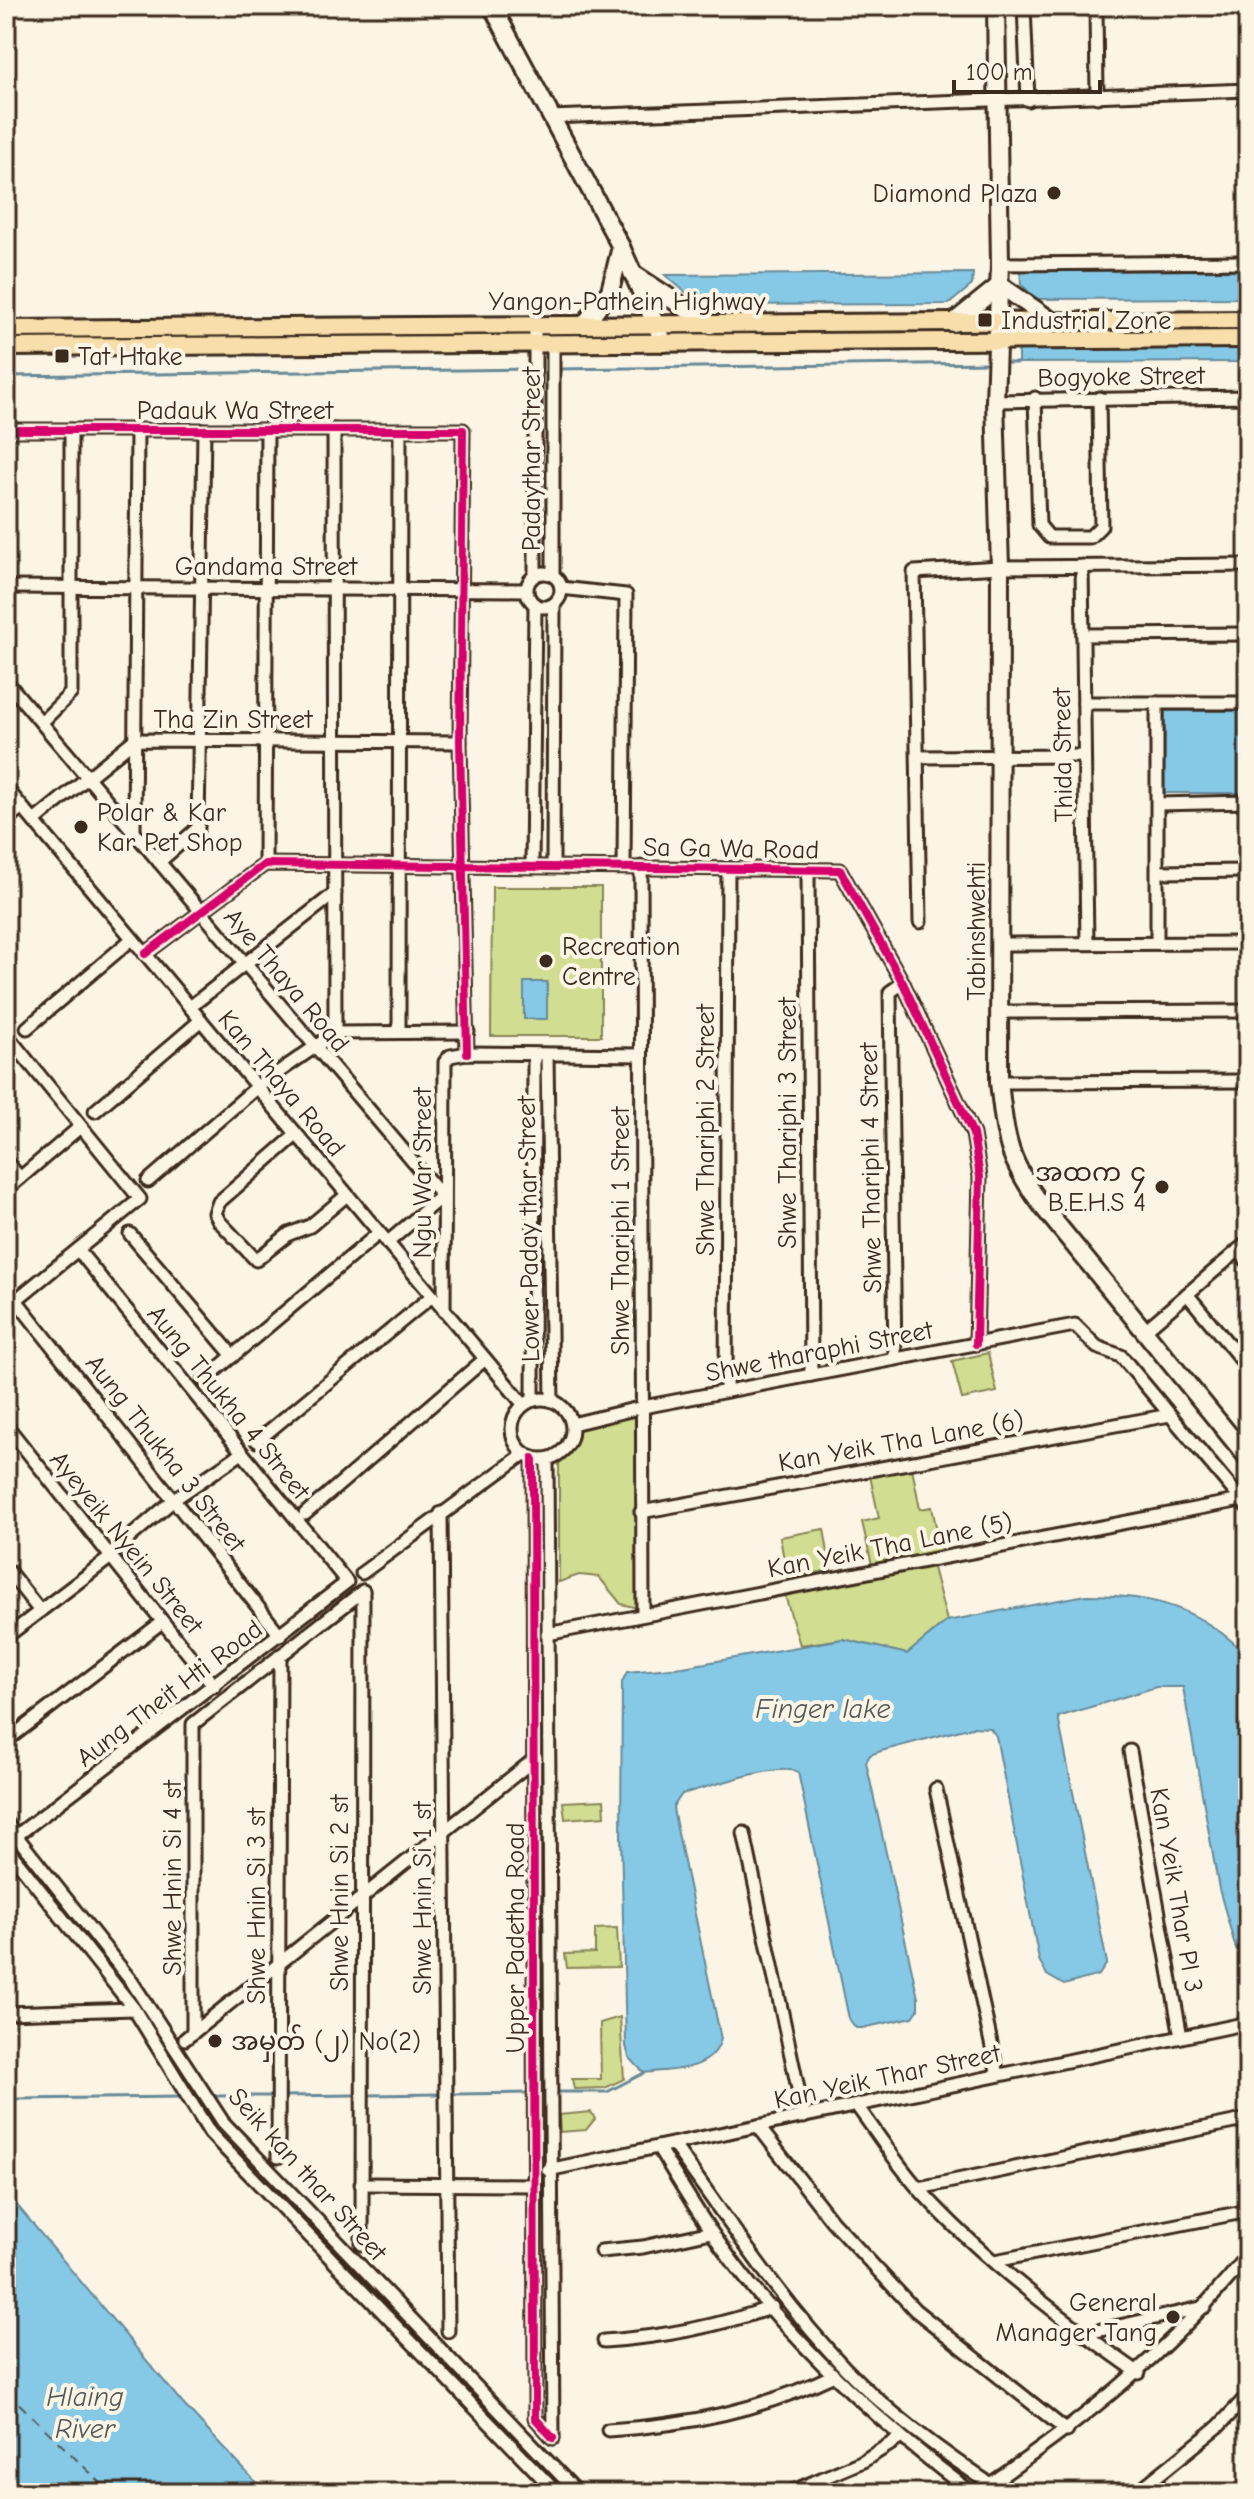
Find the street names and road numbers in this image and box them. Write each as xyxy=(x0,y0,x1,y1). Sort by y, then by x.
street label: Yangon-Pathein Highway xyxy=(489,287,766,317)
street label: Bogyoke Street xyxy=(1037,361,1207,393)
street label: Padaythar Street xyxy=(517,365,547,551)
street label: Padauk Wa Street xyxy=(137,396,335,426)
street label: Gandama Street xyxy=(175,552,359,582)
street label: Thida Street xyxy=(1047,686,1079,822)
street label: Tha Zin Street xyxy=(154,705,314,735)
street label: Sa Ga Wa Road xyxy=(643,832,819,866)
street label: Tabinshwehti xyxy=(962,862,992,1000)
street label: Aye Thaya Road xyxy=(217,903,355,1059)
street label: Shwe Thariphi 3 Street xyxy=(773,996,803,1249)
street label: Shwe Thariphi 2 Street xyxy=(691,1002,721,1256)
street label: Kan Thaya Road xyxy=(211,1005,351,1163)
street label: Shwe Thariphi 4 Street xyxy=(854,1041,888,1294)
street label: Ngu War Street xyxy=(408,1086,438,1259)
street label: Lower Paday thar Street xyxy=(512,1094,546,1362)
street label: Shwe Thariphi 1 Street xyxy=(606,1105,636,1355)
street label: Aung Thukha 4 Street xyxy=(141,1300,317,1507)
street label: Shwe tharaphi Street xyxy=(703,1315,937,1389)
street label: Aung Thukha 3 Street xyxy=(79,1349,252,1559)
street label: Kan Yeik Tha Lane (6) xyxy=(776,1406,1026,1478)
street label: Ayeyeik Nyein Street xyxy=(43,1445,210,1641)
street label: Kan Yeik Tha Lane (5) xyxy=(765,1508,1015,1584)
street label: Aung Theit Hti Road xyxy=(71,1614,268,1773)
street label: Shwe Hnin Si 4 st xyxy=(158,1779,188,1976)
street label: Kan Yeik Thar Pl 3 xyxy=(1143,1786,1209,1995)
street label: Shwe Hnin Si 2 st xyxy=(325,1793,355,1991)
street label: Shwe Hnin Si 1 st xyxy=(408,1800,438,1995)
street label: Shwe Hnin Si 3 st xyxy=(242,1806,272,2004)
street label: Upper Padetha Road xyxy=(501,1823,531,2053)
street label: Kan Yeik Thar Street xyxy=(772,2038,1004,2116)
street label: Seik kan thar Street xyxy=(222,2082,394,2268)

